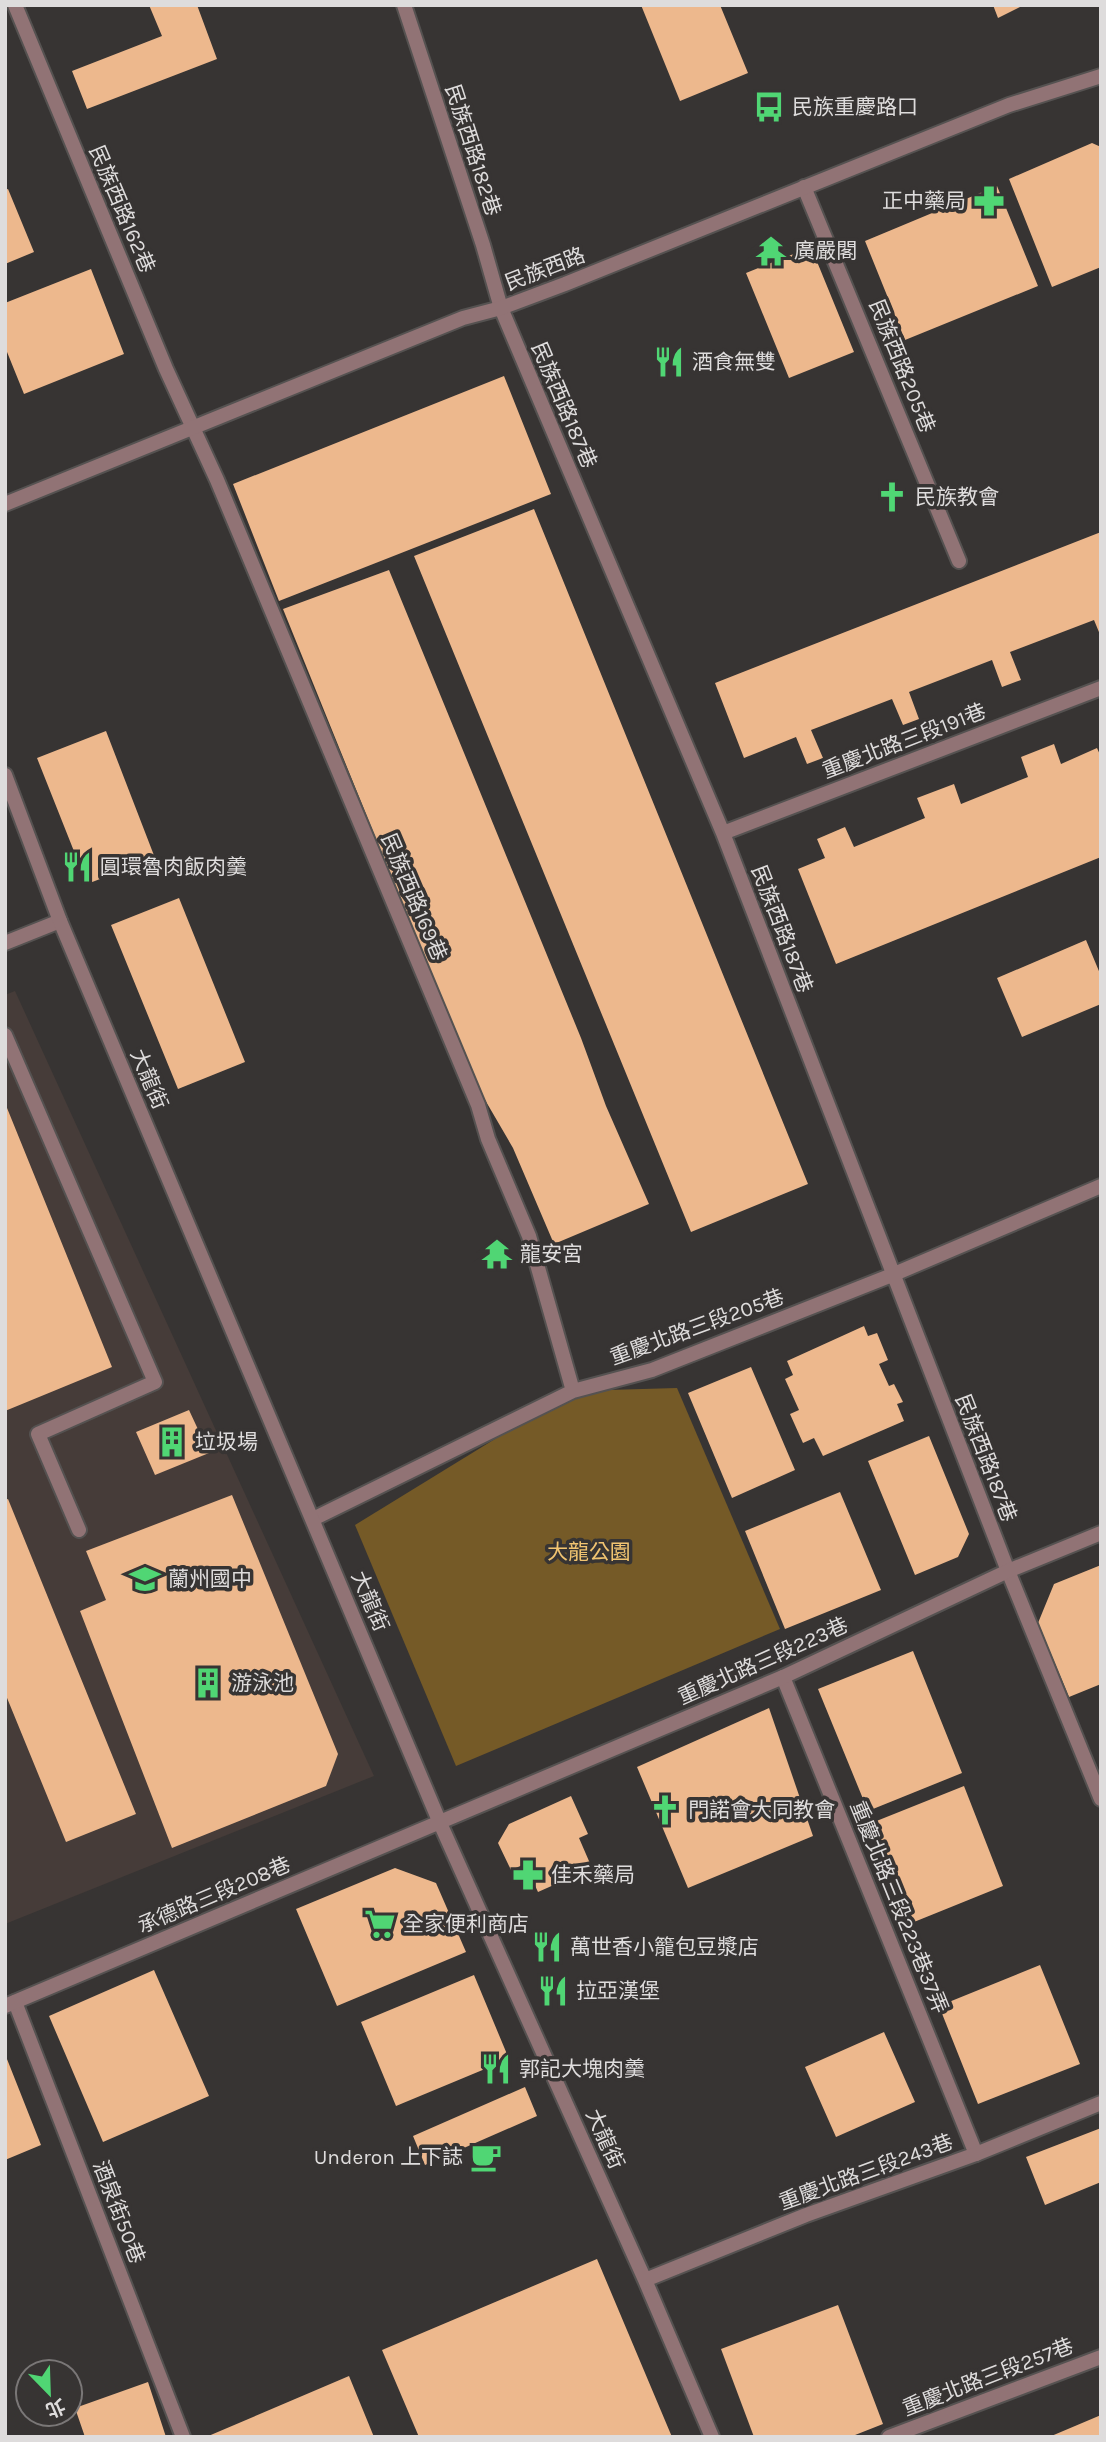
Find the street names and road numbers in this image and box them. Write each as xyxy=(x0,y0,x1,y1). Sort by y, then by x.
street label: 民族西路182巷 xyxy=(440,81,506,219)
street label: 民族西路162巷 xyxy=(84,142,160,276)
street label: 民族西路 xyxy=(501,243,589,295)
street label: 民族西路205巷 xyxy=(864,296,940,436)
street label: 民族西路187巷 xyxy=(527,338,601,472)
street label: 重慶北路三段191巷 xyxy=(819,699,989,783)
street label: 民族西路169巷 xyxy=(376,830,452,964)
street label: 民族西路187巷 xyxy=(747,862,817,996)
street label: 大龍街 xyxy=(126,1045,172,1113)
street label: 重慶北路三段205巷 xyxy=(607,1284,787,1370)
street label: 民族西路187巷 xyxy=(951,1391,1021,1525)
street label: 大龍街 xyxy=(347,1567,393,1635)
street label: 重慶北路三段223巷 xyxy=(674,1613,852,1709)
street label: 重慶北路三段223巷37弄 xyxy=(845,1797,953,2017)
street label: 承德路三段208巷 xyxy=(134,1852,294,1938)
street label: 大龍街 xyxy=(581,2105,629,2173)
street label: 重慶北路三段243巷 xyxy=(776,2129,956,2215)
street label: 酒泉街50巷 xyxy=(88,2157,150,2267)
street label: 重慶北路三段257巷 xyxy=(899,2333,1077,2421)

